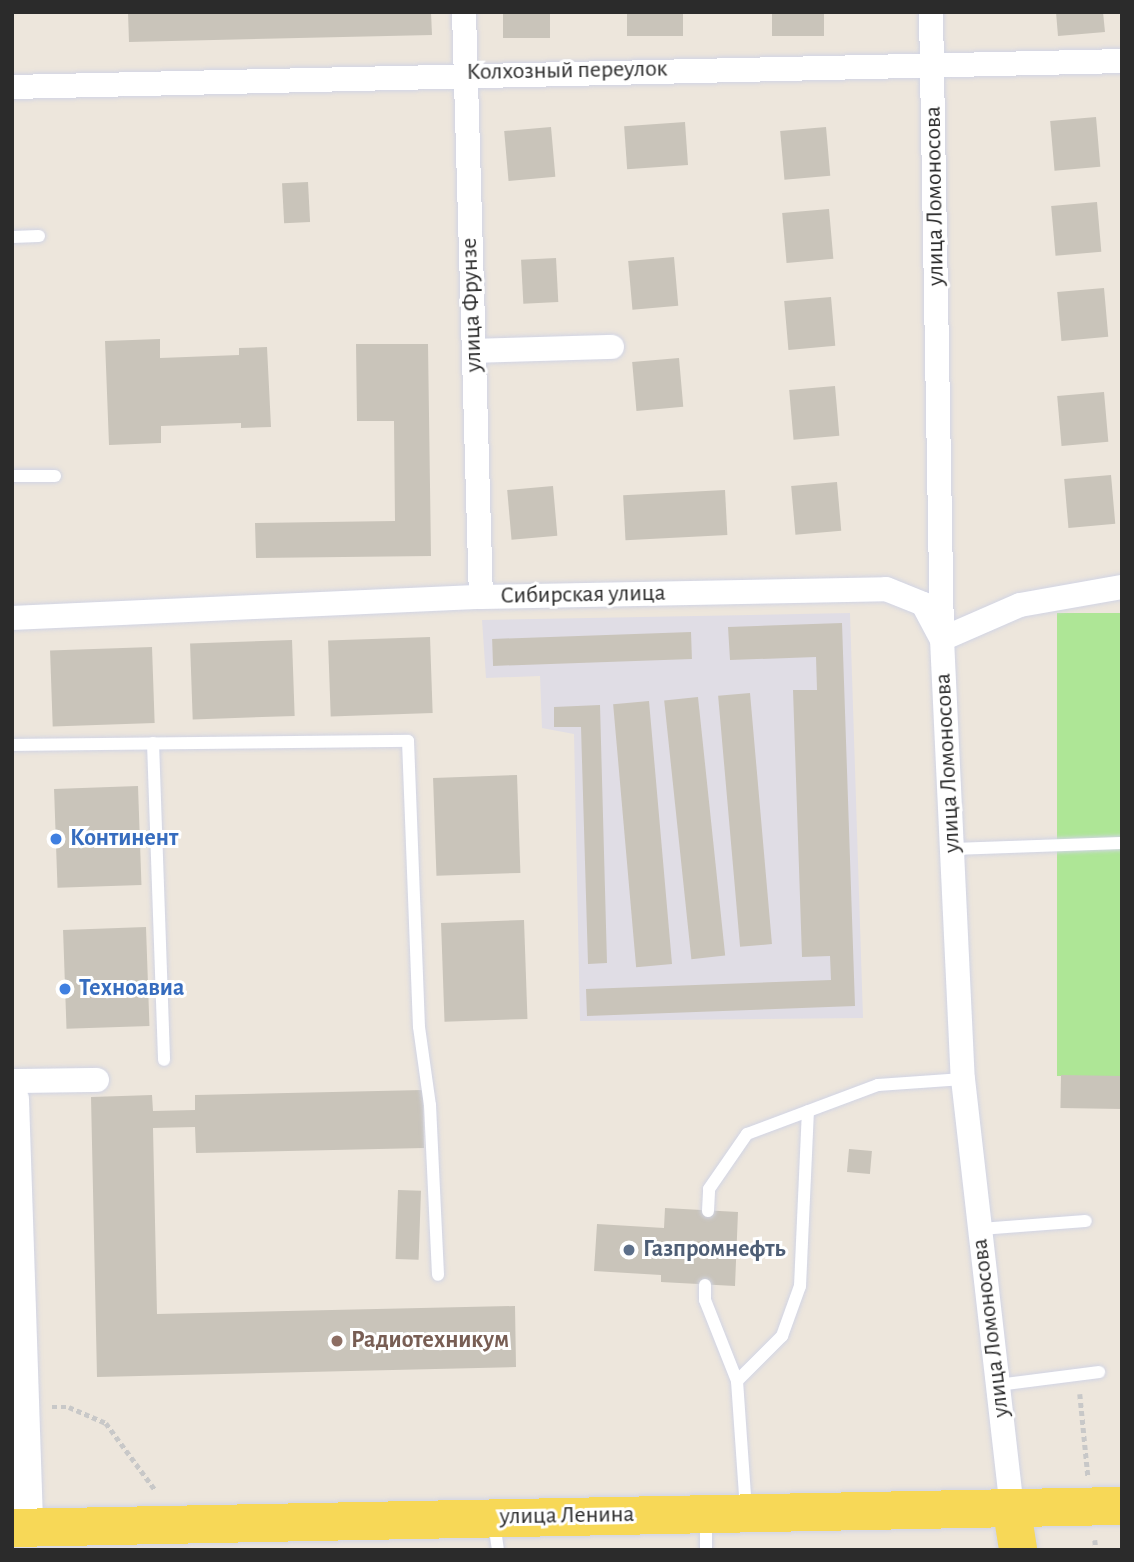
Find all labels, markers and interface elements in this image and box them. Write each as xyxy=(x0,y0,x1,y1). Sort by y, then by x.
street label: Колхозный переулок xyxy=(466,55,668,87)
street label: улица Ломоносова xyxy=(919,106,951,286)
street label: улица Фрунзе xyxy=(455,237,489,373)
street label: Сибирская улица xyxy=(500,579,666,611)
street label: улица Ломоносова xyxy=(929,672,967,854)
place label: Континент xyxy=(70,825,178,853)
marker: Континент xyxy=(48,831,64,847)
place label: Техноавиа xyxy=(79,975,184,1003)
marker: Техноавиа xyxy=(57,981,73,997)
place label: Газпромнефть xyxy=(643,1236,786,1264)
street label: улица Ломоносова xyxy=(966,1237,1016,1419)
marker: Газпромнефть xyxy=(621,1242,637,1258)
place label: Радиотехникум xyxy=(351,1327,509,1355)
marker: Радиотехникум xyxy=(329,1333,345,1349)
street label: улица Ленина xyxy=(499,1500,635,1532)

